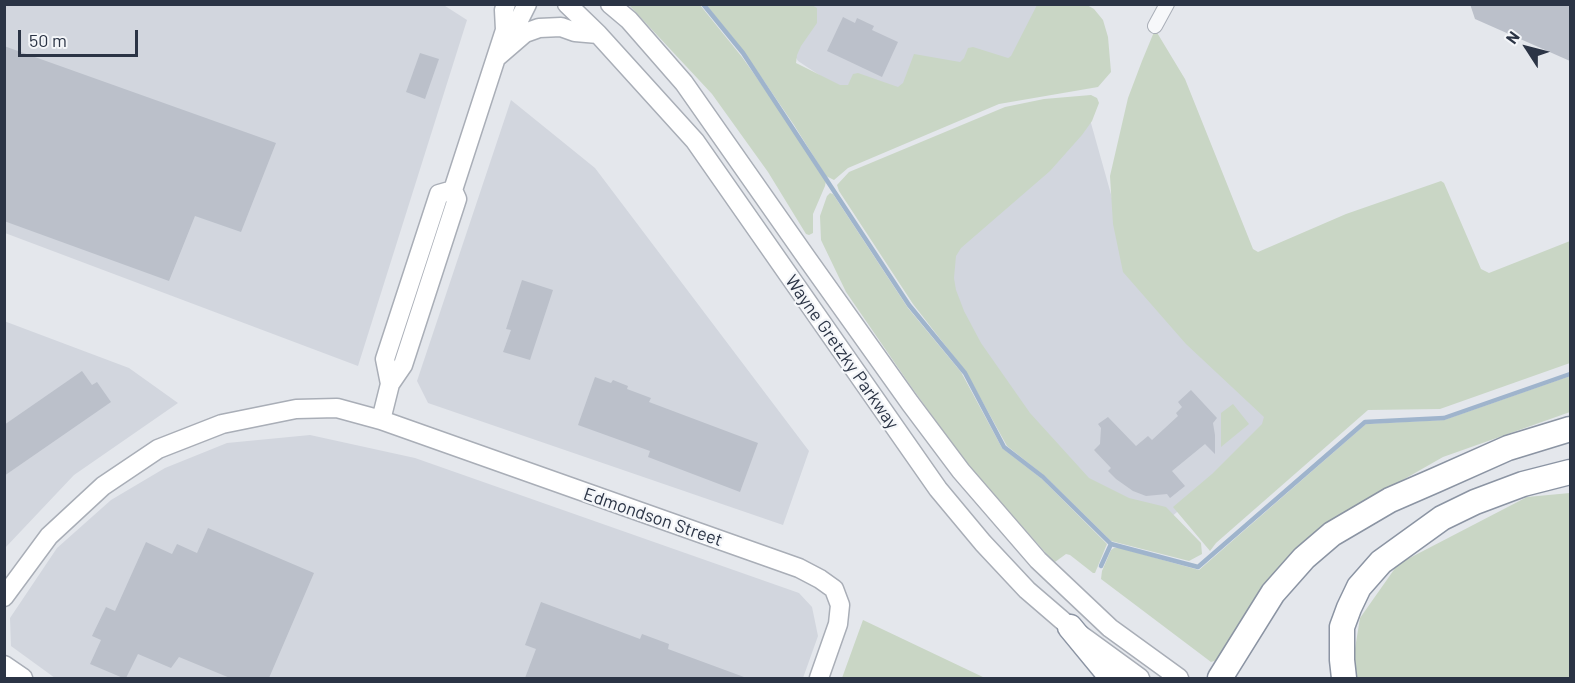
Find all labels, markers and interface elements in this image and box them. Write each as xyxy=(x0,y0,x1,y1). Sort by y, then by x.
scale bar xyxy=(21,18,141,56)
north arrow xyxy=(1497,18,1557,78)
text: N xyxy=(1501,27,1523,47)
text: 50 m xyxy=(29,29,67,51)
street label: Wayne Gretzky Parkway xyxy=(781,271,903,433)
street label: Edmondson Street xyxy=(581,483,725,551)

